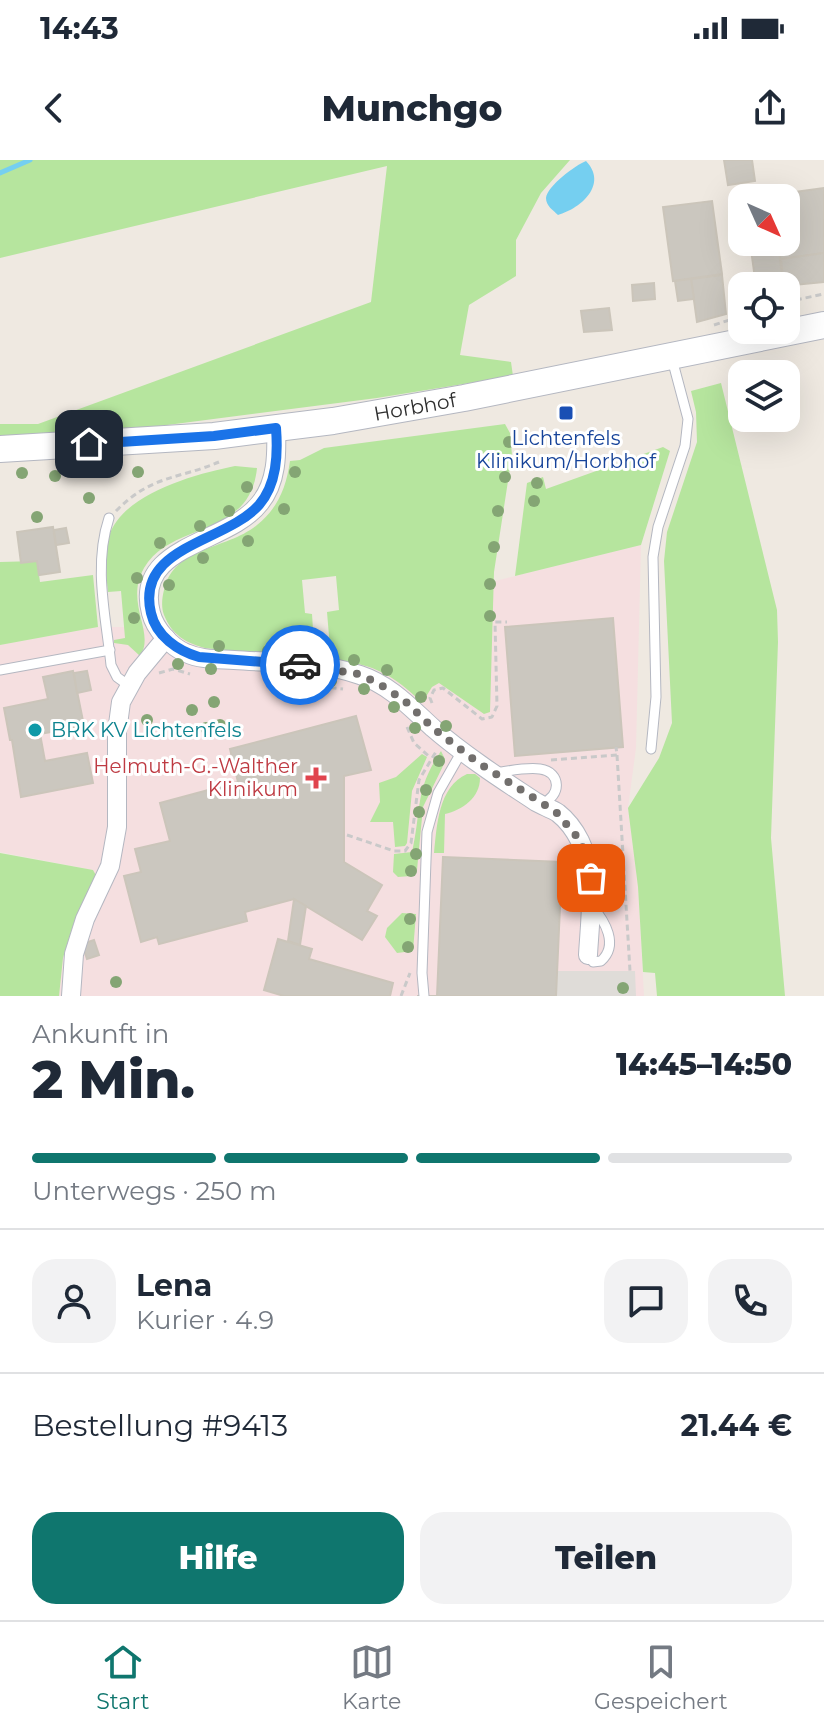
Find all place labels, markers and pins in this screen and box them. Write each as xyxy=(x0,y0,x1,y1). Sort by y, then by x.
marker: Lichtenfels Klinikum/Horbhof xyxy=(557,404,575,422)
pin xyxy=(55,410,123,478)
place label: Lichtenfels Klinikum/Horbhof xyxy=(476,426,657,473)
place label: BRK KV Lichtenfels xyxy=(51,718,242,742)
marker: BRK KV Lichtenfels xyxy=(26,721,44,739)
place label: Helmuth-G.-Walther Klinikum xyxy=(93,754,298,801)
marker: Helmuth-G.-Walther Klinikum xyxy=(305,767,327,789)
pin xyxy=(557,844,625,912)

